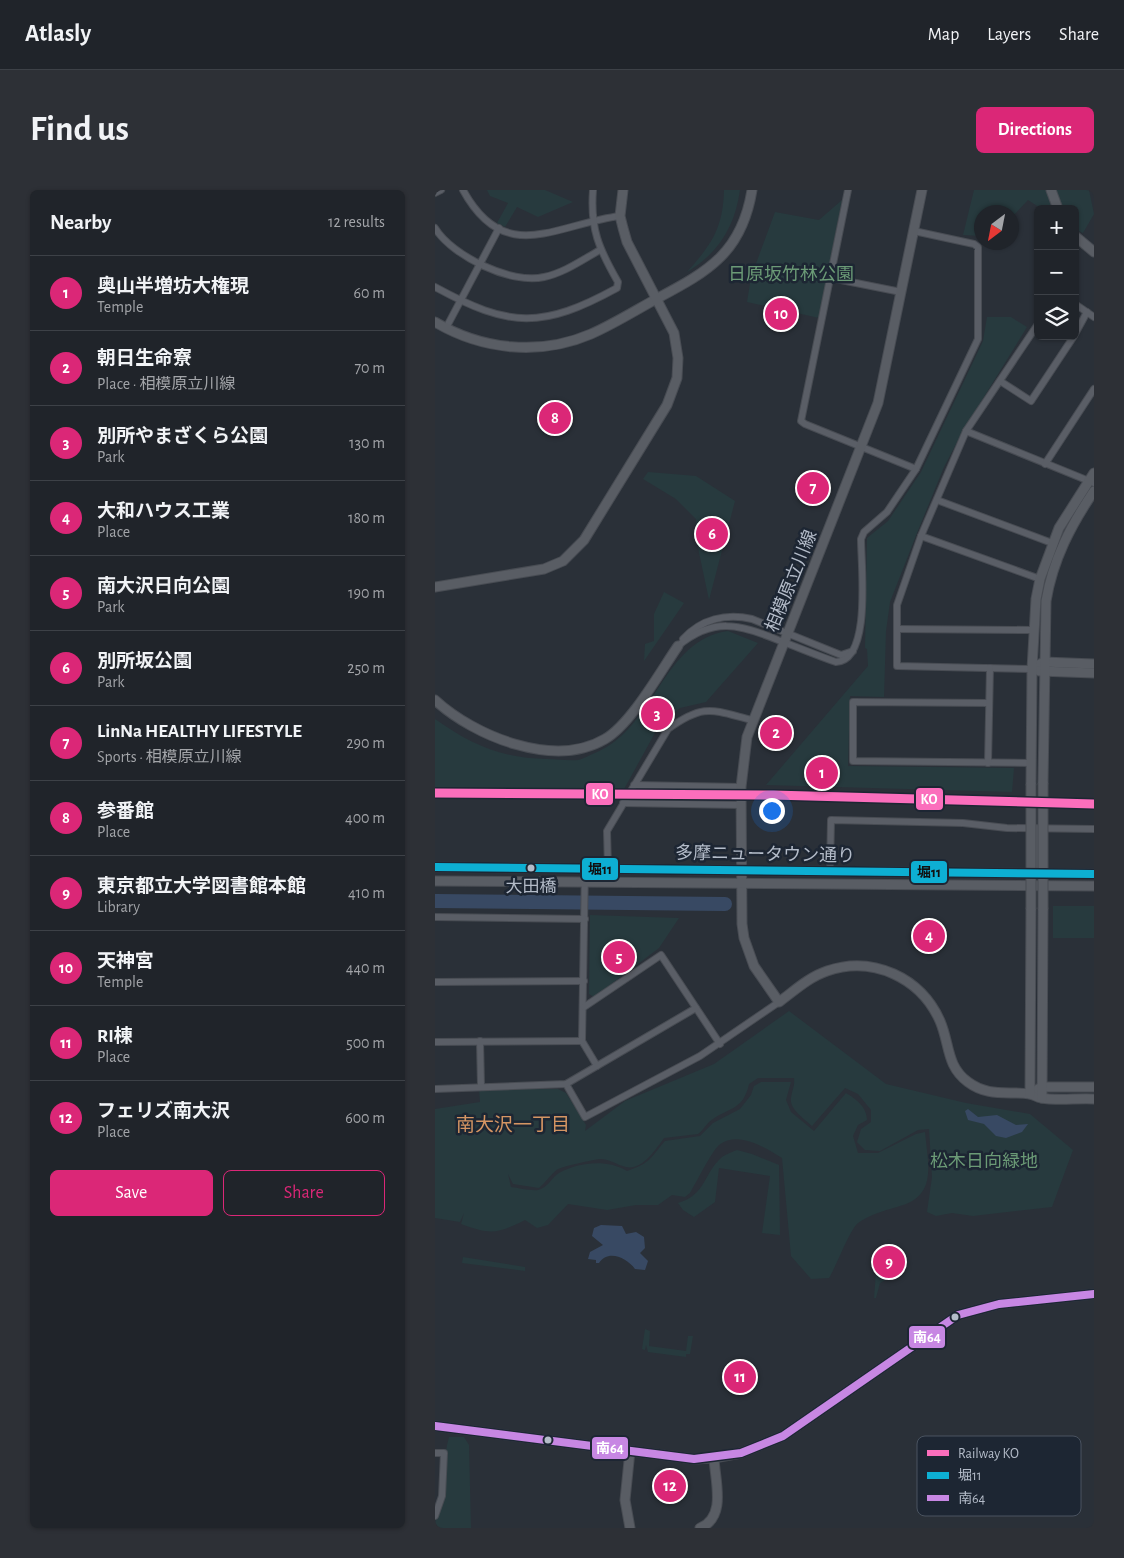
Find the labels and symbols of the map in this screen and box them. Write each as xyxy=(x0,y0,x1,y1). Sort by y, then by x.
north arrow xyxy=(974,205,1019,250)
park label: 日原坂竹林公園 xyxy=(728,264,854,284)
pin: 10 xyxy=(765,295,797,333)
pin: 8 xyxy=(539,399,571,437)
pin: 7 xyxy=(797,469,829,507)
pin: 6 xyxy=(696,515,728,553)
street label: 相模原立川線 xyxy=(761,527,821,635)
pin: 3 xyxy=(641,695,673,733)
pin: 2 xyxy=(760,714,792,752)
pin: 1 xyxy=(806,754,838,792)
line badge: KO xyxy=(585,782,614,806)
line badge: KO xyxy=(915,787,944,811)
text: KO xyxy=(592,788,608,802)
text: KO xyxy=(921,793,937,807)
your location xyxy=(759,798,785,824)
street label: 多摩ニュータウン通り xyxy=(675,842,855,866)
line badge: 堀11 xyxy=(581,857,619,881)
line badge: 堀11 xyxy=(910,860,948,884)
text: 堀11 xyxy=(588,862,612,877)
marker: 大田橋 xyxy=(526,863,536,873)
text: 堀11 xyxy=(917,865,941,880)
place label: 大田橋 xyxy=(506,877,557,895)
pin: 4 xyxy=(913,917,945,955)
pin: 5 xyxy=(603,938,635,976)
district label: 南大沢一丁目 xyxy=(456,1115,570,1135)
park label: 松木日向緑地 xyxy=(930,1151,1038,1171)
pin: 9 xyxy=(873,1243,905,1281)
unlabelled marker xyxy=(950,1312,960,1322)
line badge: 南64 xyxy=(908,1325,946,1349)
text: 南64 xyxy=(913,1330,941,1345)
pin: 11 xyxy=(724,1358,756,1396)
unlabelled marker xyxy=(543,1435,553,1445)
line badge: 南64 xyxy=(591,1436,629,1460)
legend xyxy=(917,1436,1081,1516)
text: 南64 xyxy=(596,1441,624,1456)
text: Railway KO xyxy=(958,1447,1019,1461)
pin: 12 xyxy=(654,1467,686,1505)
text: 堀11 xyxy=(958,1468,982,1483)
text: 南64 xyxy=(958,1491,986,1506)

